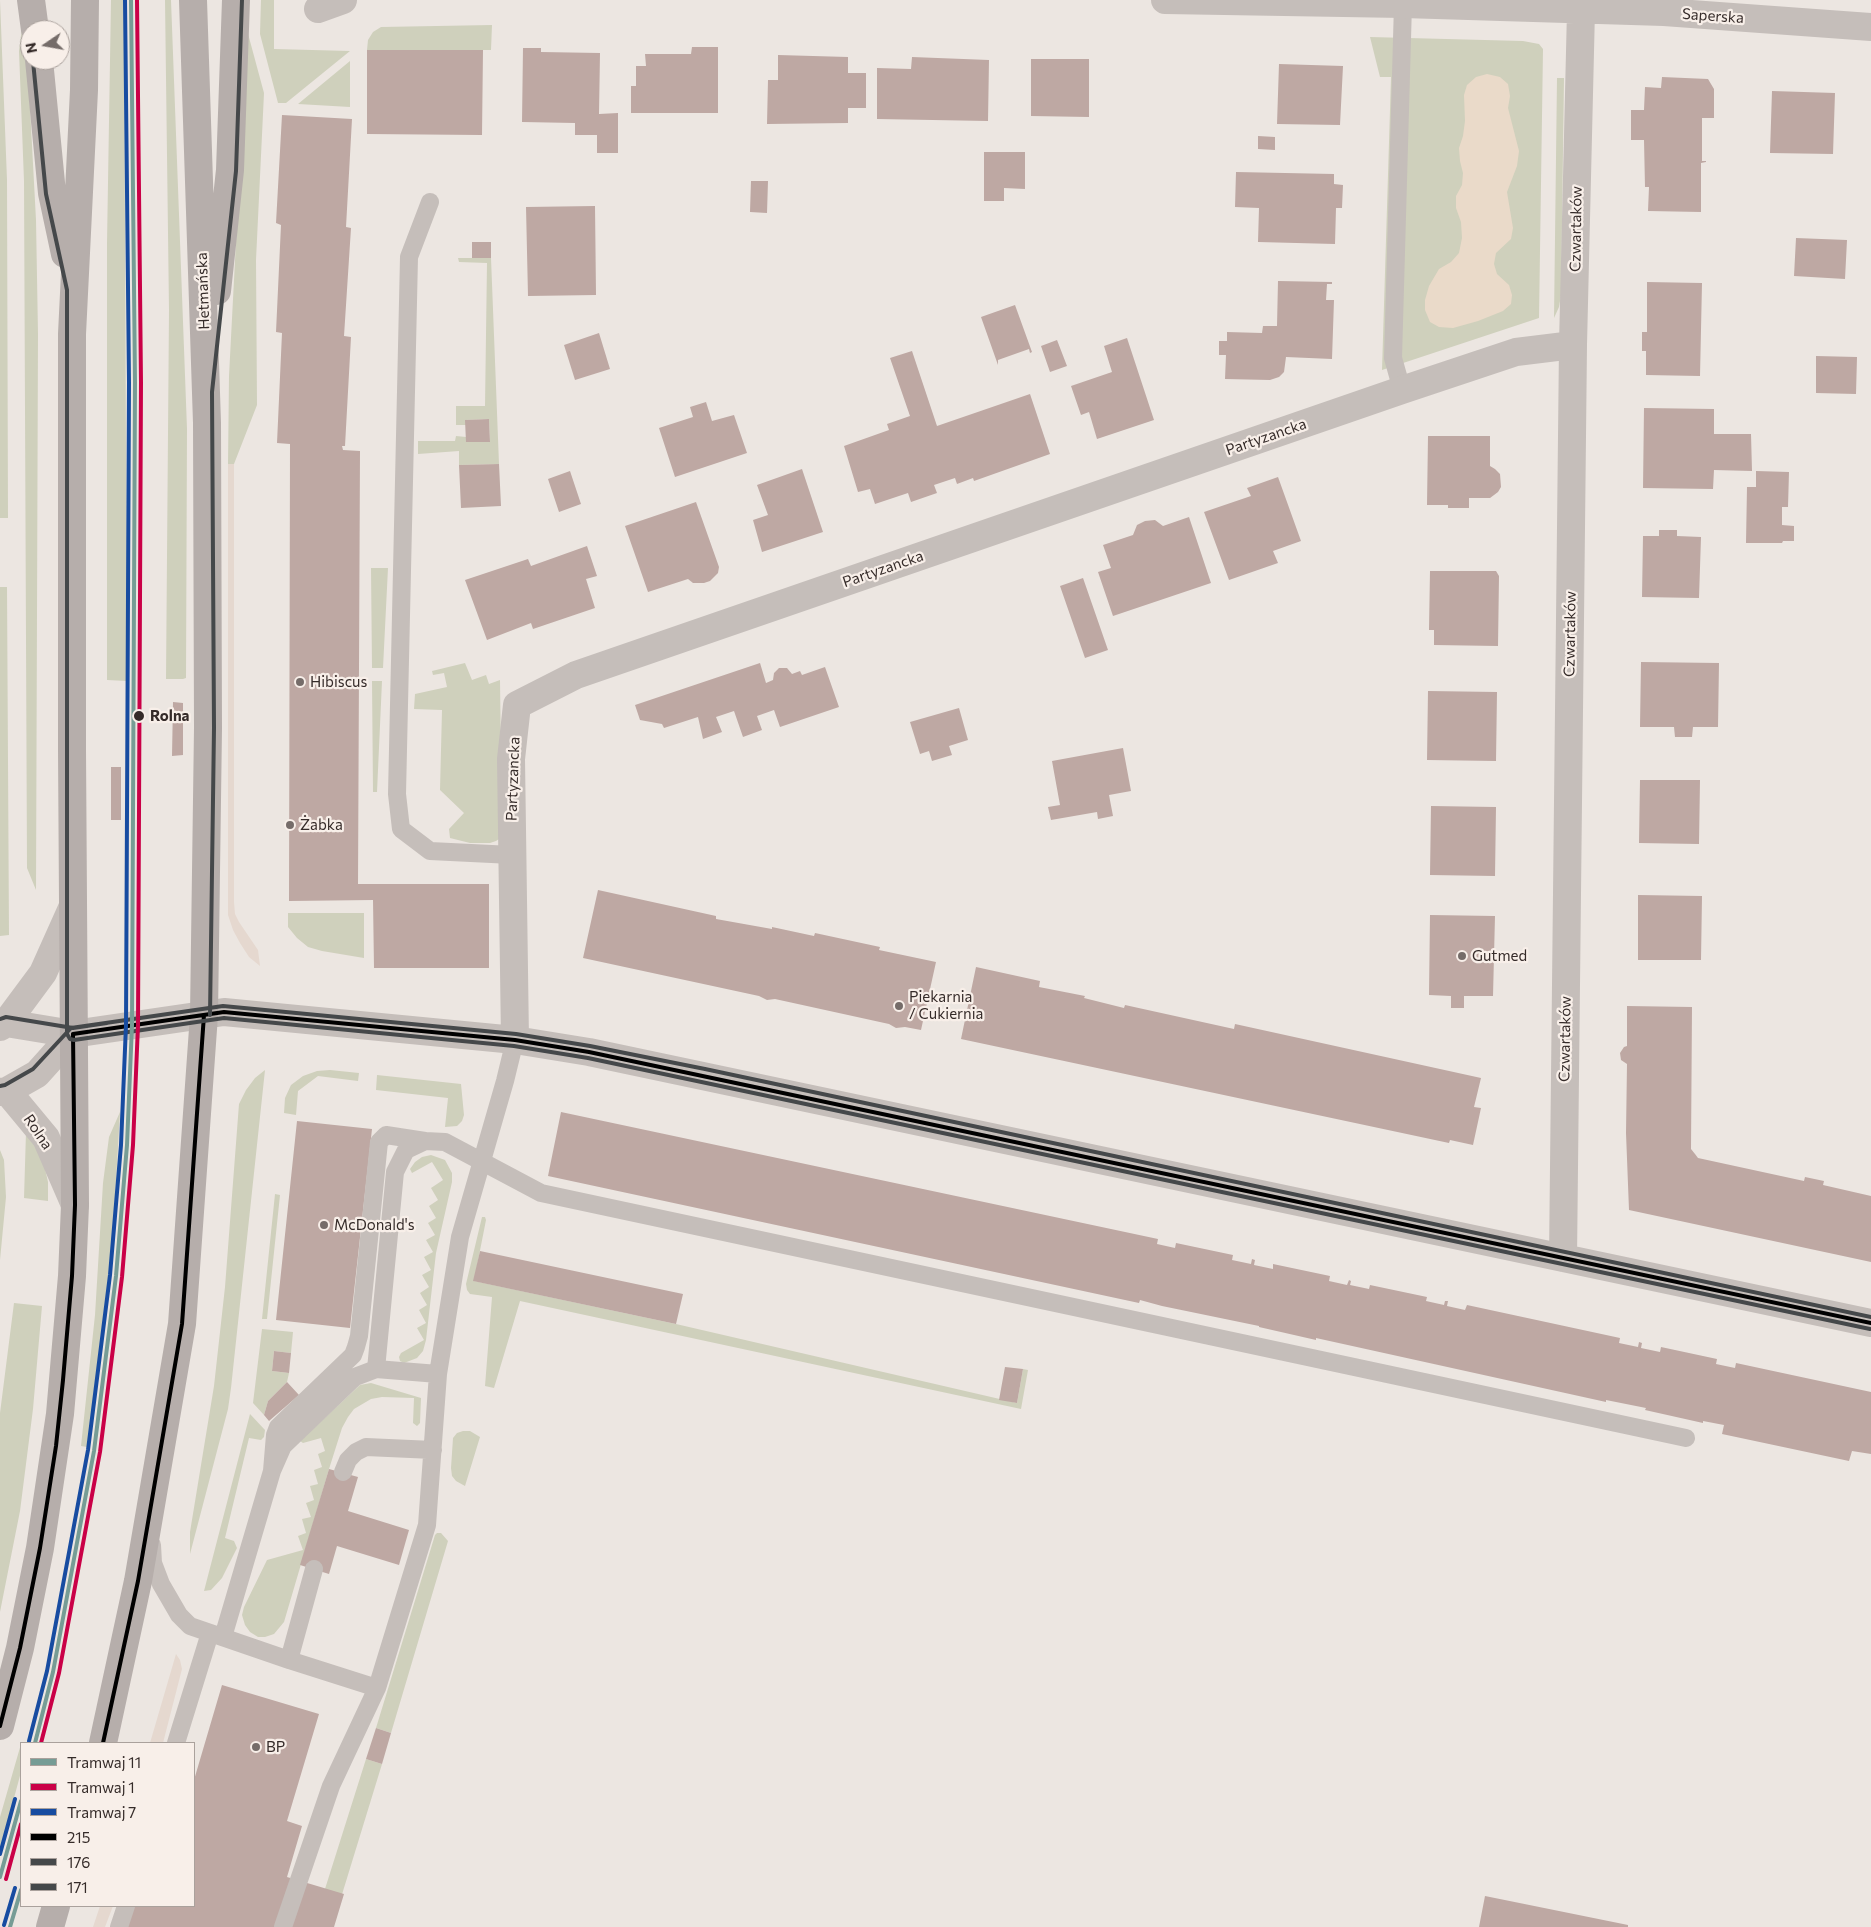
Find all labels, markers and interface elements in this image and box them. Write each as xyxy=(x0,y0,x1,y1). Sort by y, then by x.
street label: Saperska xyxy=(1681,5,1745,27)
north arrow xyxy=(20,20,70,70)
text: N xyxy=(21,41,40,55)
street label: Czwartaków xyxy=(1566,186,1586,272)
street label: Hetmańska xyxy=(193,252,213,330)
street label: Partyzancka xyxy=(1223,415,1309,459)
street label: Partyzancka xyxy=(840,547,926,591)
street label: Czwartaków xyxy=(1560,591,1580,677)
place label: Hibiscus xyxy=(310,673,367,691)
marker: Hibiscus xyxy=(294,676,306,688)
place label: Rolna xyxy=(150,707,189,725)
marker: Rolna xyxy=(132,709,146,723)
street label: Partyzancka xyxy=(503,736,523,822)
place label: Żabka xyxy=(300,816,343,834)
marker: Żabka xyxy=(284,819,296,831)
place label: Gutmed xyxy=(1472,947,1527,965)
marker: Gutmed xyxy=(1456,950,1468,962)
place label: Piekarnia / Cukiernia xyxy=(909,988,983,1023)
street label: Czwartaków xyxy=(1555,996,1575,1082)
marker: Piekarnia / Cukiernia xyxy=(893,1000,905,1012)
street label: Rolna xyxy=(20,1111,56,1153)
place label: McDonald's xyxy=(334,1216,415,1234)
marker: McDonald's xyxy=(318,1219,330,1231)
place label: BP xyxy=(266,1738,285,1756)
marker: BP xyxy=(250,1741,262,1753)
legend xyxy=(20,1742,195,1907)
text: Tramwaj 11 xyxy=(67,1753,141,1771)
text: Tramwaj 1 xyxy=(67,1778,135,1796)
text: Tramwaj 7 xyxy=(67,1803,136,1821)
text: 215 xyxy=(67,1828,90,1846)
text: 176 xyxy=(67,1853,90,1871)
text: 171 xyxy=(67,1878,88,1896)

